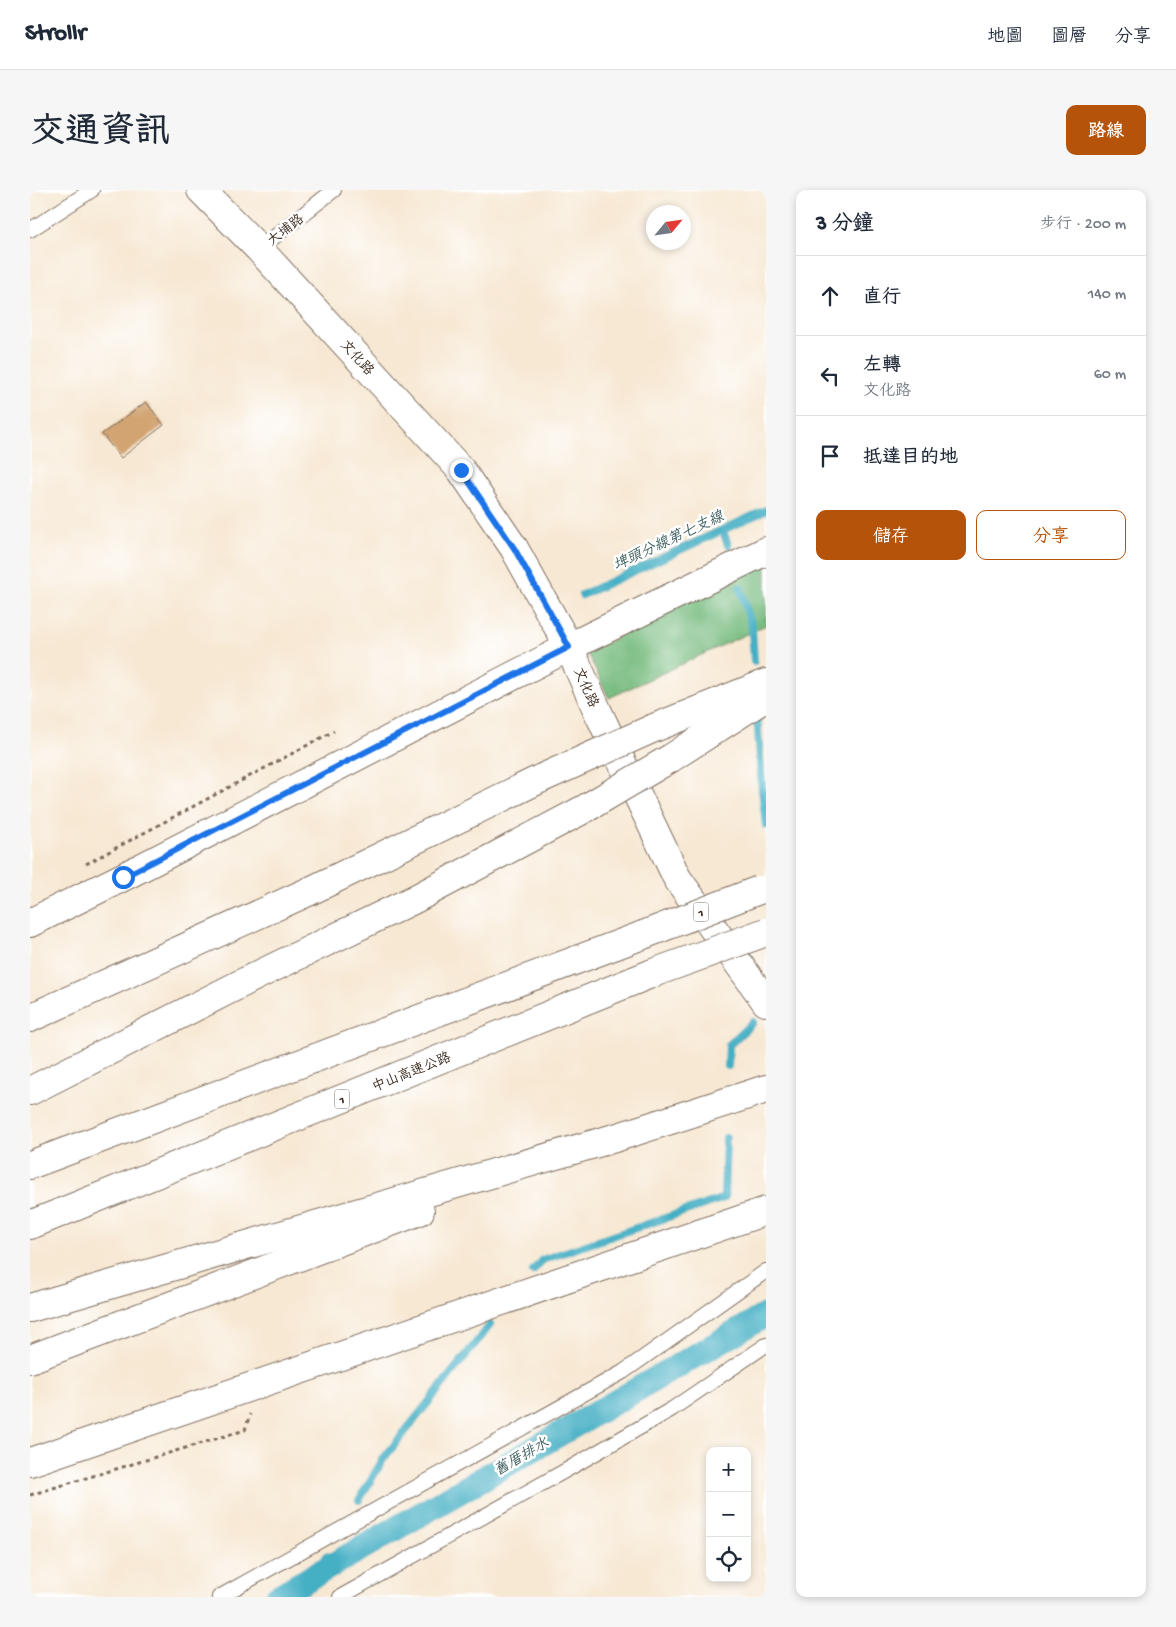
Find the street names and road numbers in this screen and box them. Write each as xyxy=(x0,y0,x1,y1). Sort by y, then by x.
street label: 大埔路 xyxy=(264,211,308,251)
street label: 文化路 xyxy=(336,337,377,380)
street label: 文化路 xyxy=(568,665,602,711)
road number: 1 xyxy=(694,902,708,922)
street label: 中山高速公路 xyxy=(369,1049,454,1097)
road number: 1 xyxy=(334,1090,350,1109)

